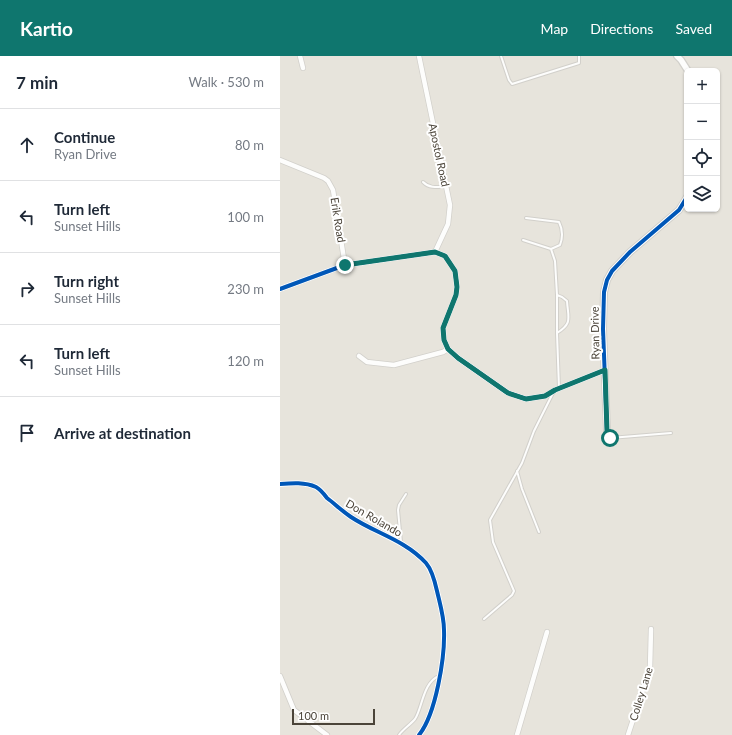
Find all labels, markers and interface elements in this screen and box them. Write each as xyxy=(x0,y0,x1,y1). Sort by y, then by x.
text: Kartio xyxy=(20,17,73,40)
text: Map xyxy=(541,20,568,37)
text: Directions xyxy=(590,20,653,37)
text: Saved xyxy=(675,20,712,37)
map controls xyxy=(684,68,720,212)
button: + xyxy=(684,68,720,104)
text: 7 min xyxy=(16,72,58,93)
text: Walk · 530 m xyxy=(188,74,264,90)
button: − xyxy=(684,104,720,140)
street label: Apostol Road xyxy=(426,122,453,188)
text: Continue xyxy=(54,128,115,146)
icon: ahead xyxy=(16,134,38,156)
text: 80 m xyxy=(235,137,264,153)
button: locate xyxy=(684,140,720,176)
text: Ryan Drive xyxy=(54,146,117,162)
button: layers xyxy=(684,176,720,212)
street label: Erik Road xyxy=(329,196,348,243)
text: Turn left xyxy=(54,200,110,218)
icon: left xyxy=(16,206,38,228)
text: 100 m xyxy=(227,209,264,225)
text: Sunset Hills xyxy=(54,218,121,234)
route end xyxy=(336,256,354,274)
text: Turn right xyxy=(54,272,119,290)
icon: right xyxy=(16,278,38,300)
text: 230 m xyxy=(227,281,264,297)
text: Sunset Hills xyxy=(54,290,121,306)
street label: Ryan Drive xyxy=(588,306,601,360)
text: Turn left xyxy=(54,344,110,362)
icon: left xyxy=(16,350,38,372)
text: 120 m xyxy=(227,353,264,369)
text: Sunset Hills xyxy=(54,362,121,378)
icon: arrive xyxy=(16,422,38,444)
text: Arrive at destination xyxy=(54,424,191,442)
route start xyxy=(601,429,619,447)
street label: Don Rolando xyxy=(344,496,405,539)
street label: Colley Lane xyxy=(626,665,655,722)
scale bar xyxy=(292,707,375,726)
text: 100 m xyxy=(298,709,329,722)

